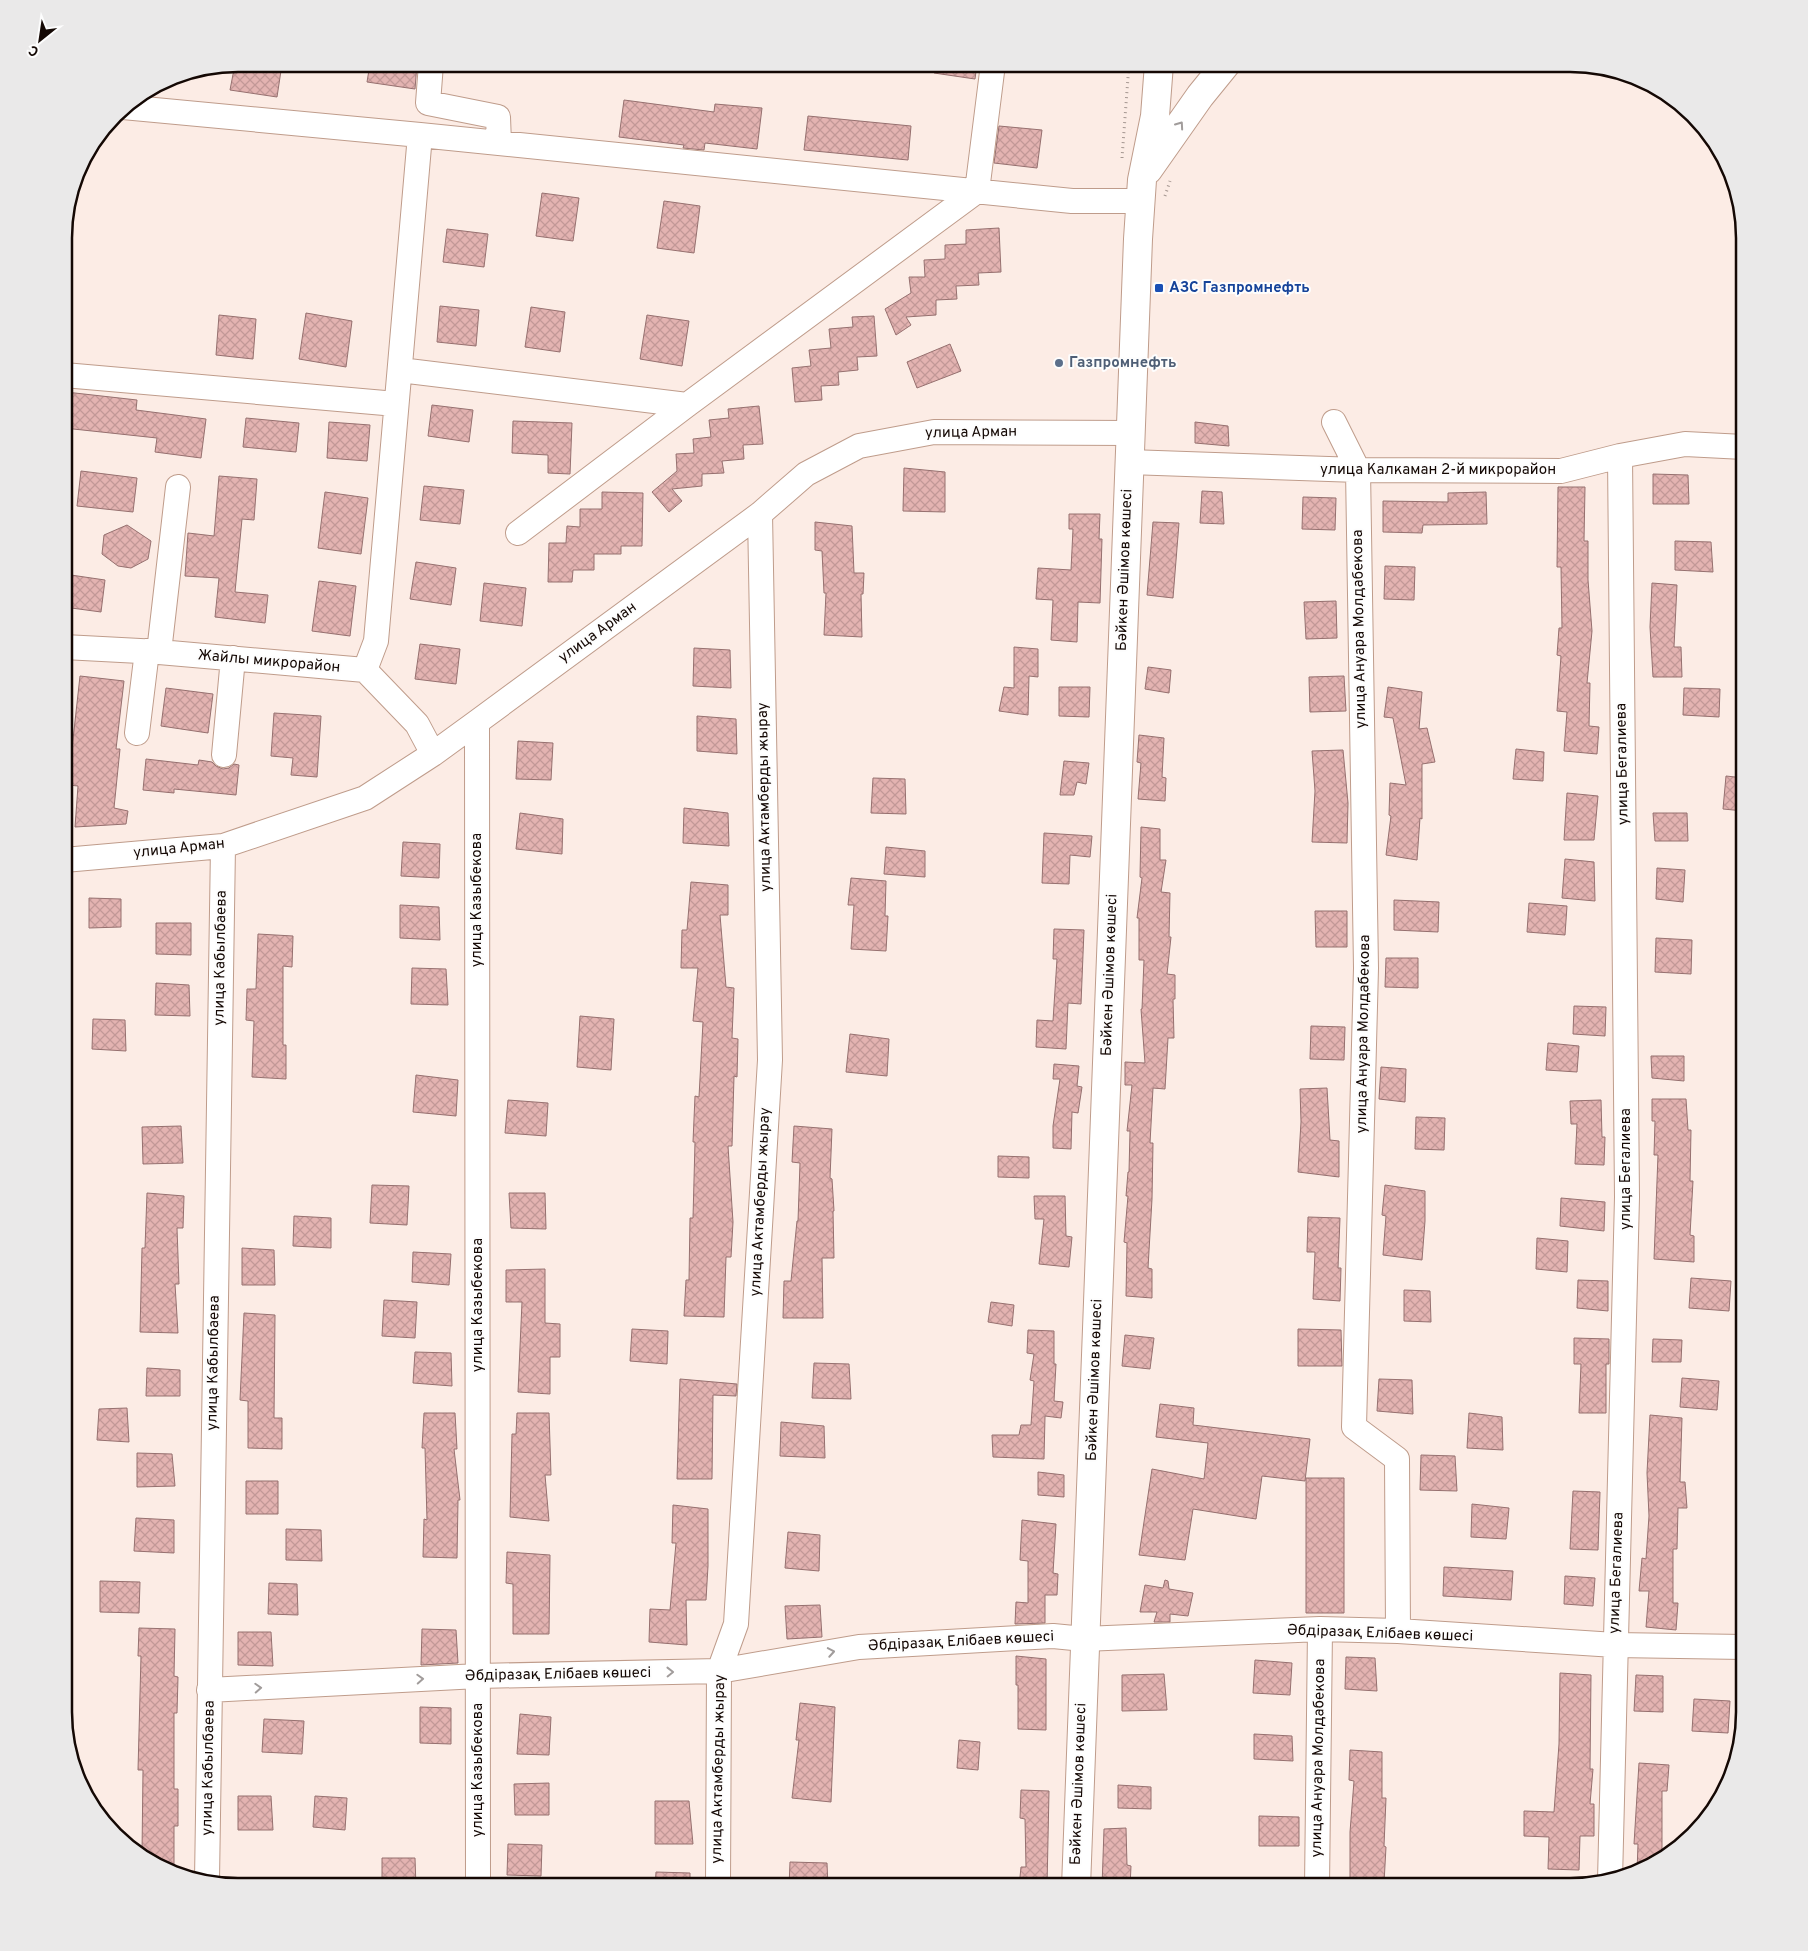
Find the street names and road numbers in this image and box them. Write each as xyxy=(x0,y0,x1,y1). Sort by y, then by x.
street label: улица Арман xyxy=(925,423,1017,443)
street label: улица Калкаман 2-й микрорайон xyxy=(1320,461,1556,480)
street label: Бәйкен Әшімов көшесі xyxy=(1113,489,1137,651)
street label: улица Ануара Молдабекова xyxy=(1349,529,1371,729)
street label: улица Арман xyxy=(555,598,641,668)
street label: Жайлы микрорайон xyxy=(197,646,341,678)
street label: улица Актамберды жырау xyxy=(754,702,776,892)
street label: улица Бегалиева xyxy=(1612,703,1634,825)
street label: улица Казыбекова xyxy=(468,833,487,967)
street label: улица Арман xyxy=(132,835,226,863)
street label: улица Кабылбаева xyxy=(210,890,232,1026)
street label: Бәйкен Әшімов көшесі xyxy=(1098,894,1122,1056)
street label: улица Ануара Молдабекова xyxy=(1353,934,1375,1134)
street label: улица Актамберды жырау xyxy=(747,1107,775,1297)
street label: улица Бегалиева xyxy=(1617,1108,1636,1230)
street label: улица Казыбекова xyxy=(469,1238,488,1372)
street label: улица Кабылбаева xyxy=(203,1295,225,1431)
street label: Бәйкен Әшімов көшесі xyxy=(1083,1299,1107,1461)
street label: улица Бегалиева xyxy=(1605,1512,1629,1634)
street label: Әбдіразақ Елібаев көшесі xyxy=(1287,1621,1473,1647)
street label: Әбдіразақ Елібаев көшесі xyxy=(867,1628,1055,1656)
street label: улица Ануара Молдабекова xyxy=(1308,1658,1330,1858)
street label: Әбдіразақ Елібаев көшесі xyxy=(465,1664,651,1686)
street label: улица Актамберды жырау xyxy=(708,1674,730,1864)
street label: улица Кабылбаева xyxy=(198,1700,220,1836)
street label: улица Казыбекова xyxy=(469,1703,488,1837)
street label: Бәйкен Әшімов көшесі xyxy=(1067,1703,1091,1865)

